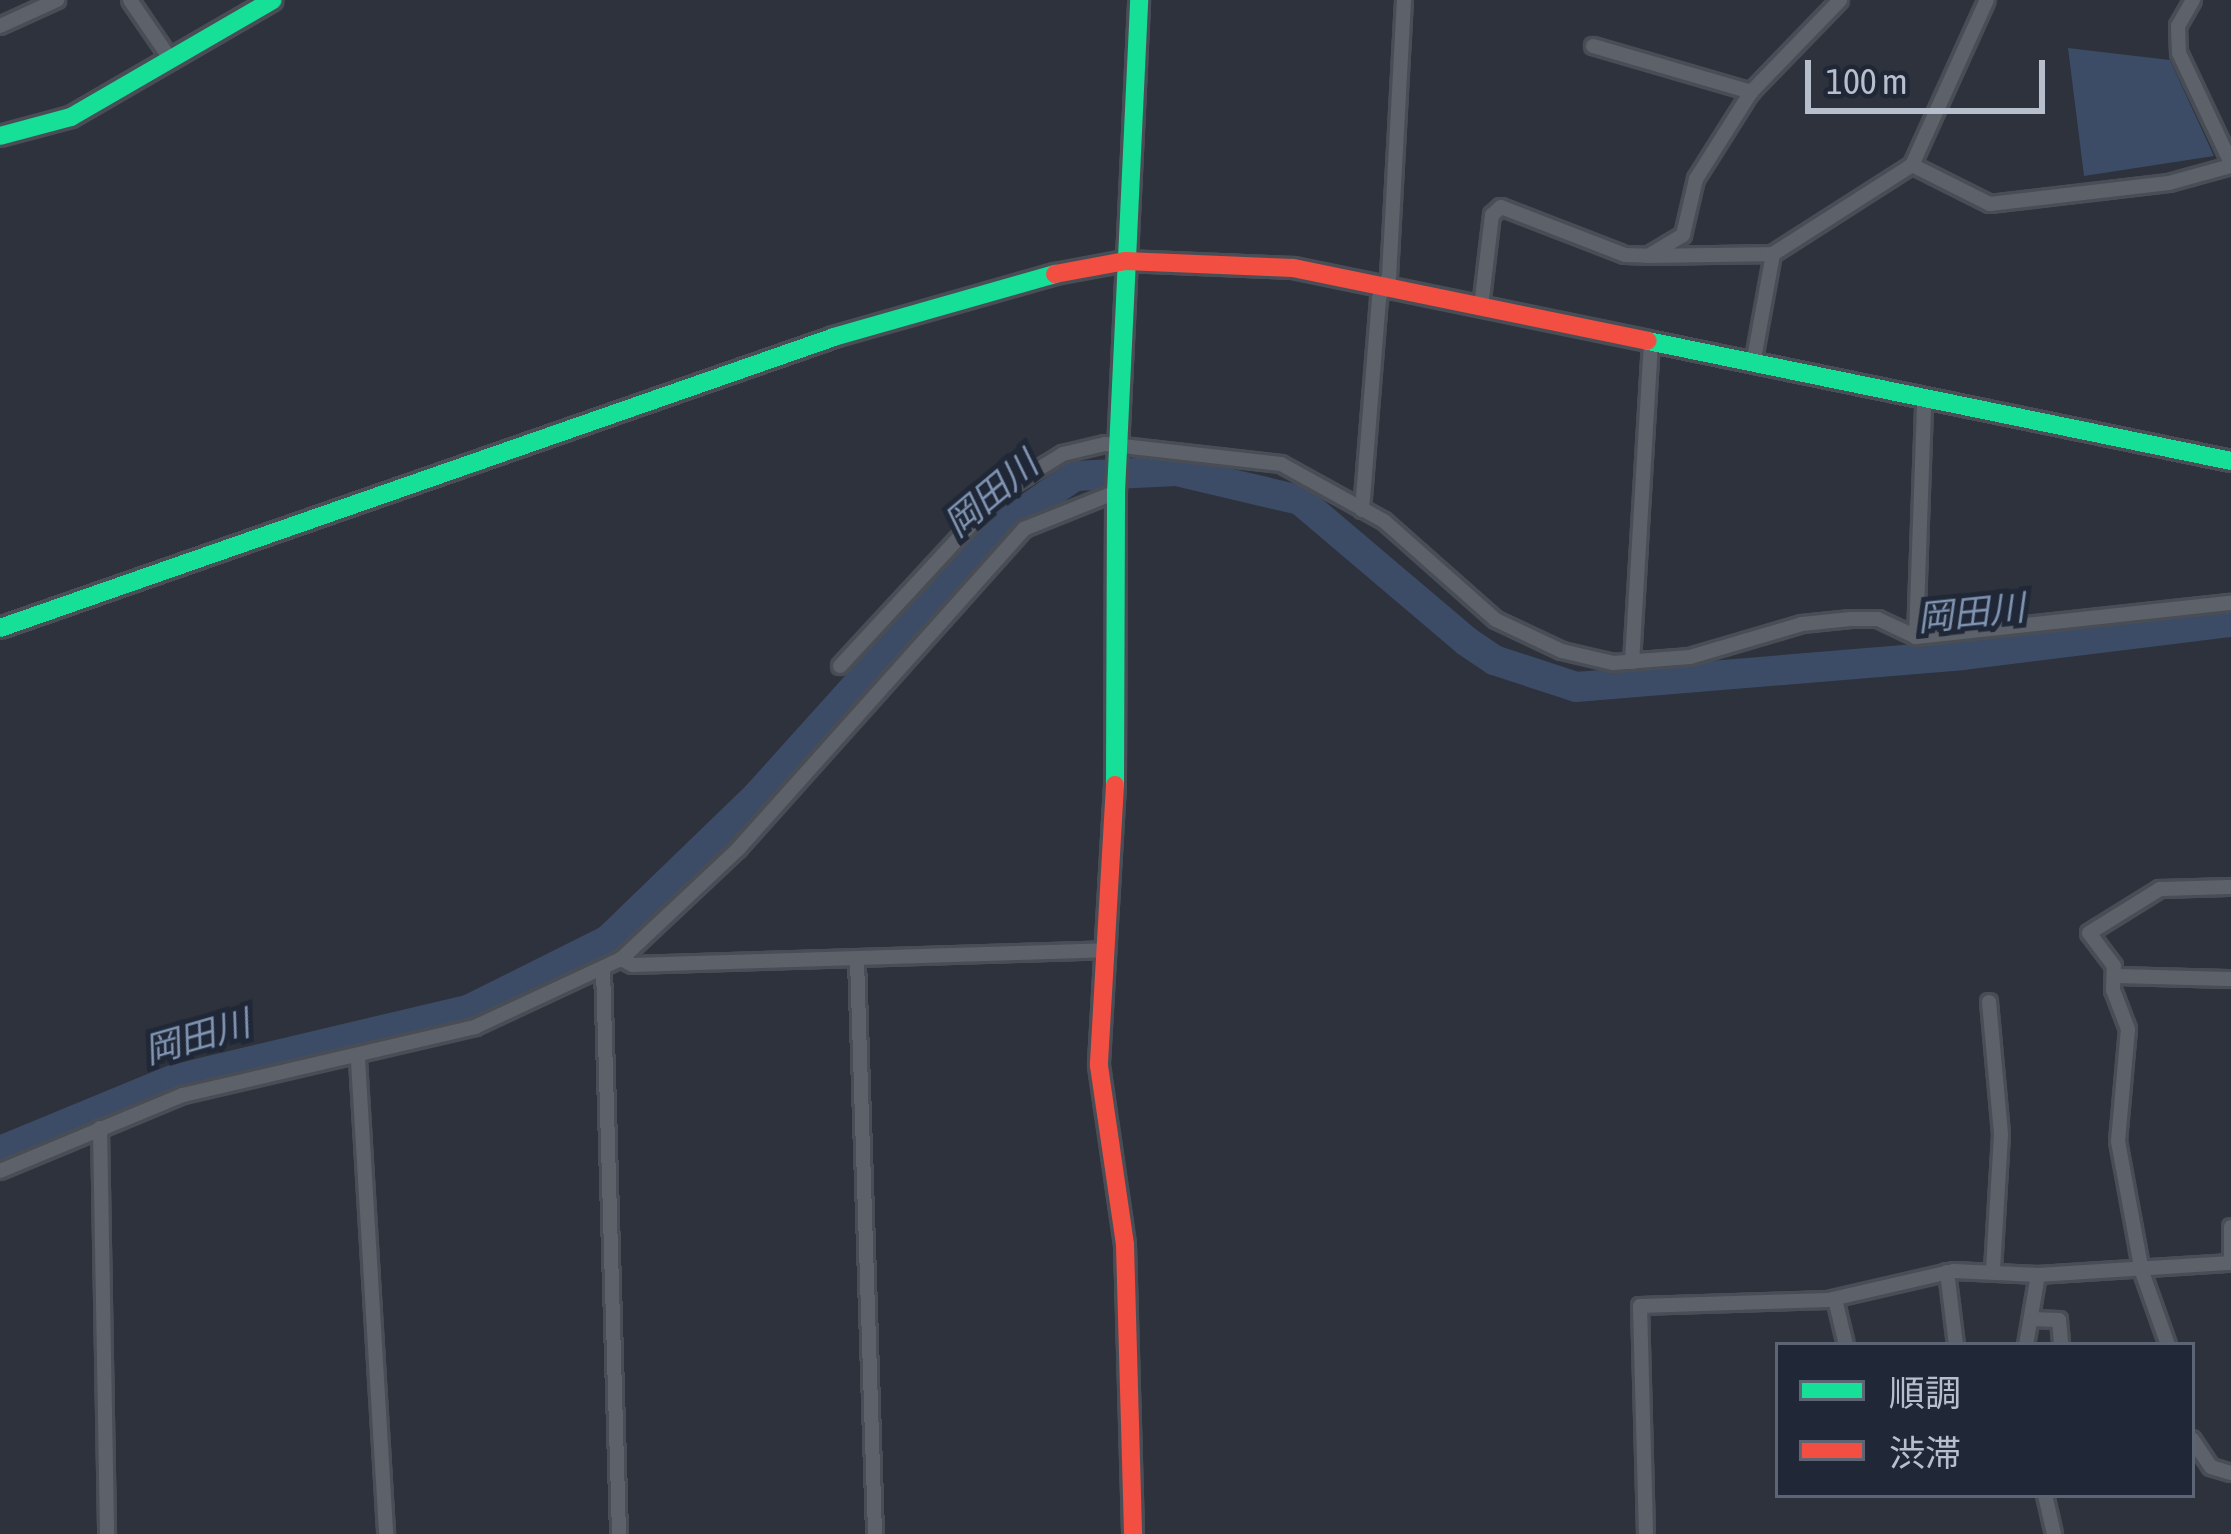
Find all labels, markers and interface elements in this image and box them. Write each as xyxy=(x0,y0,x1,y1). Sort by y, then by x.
scale bar xyxy=(1811,36,2051,110)
text: 100 m xyxy=(1826,60,1908,102)
water label: 岡田川 xyxy=(936,443,1046,545)
water label: 岡田川 xyxy=(1915,586,2027,640)
water label: 岡田川 xyxy=(139,1001,255,1073)
legend xyxy=(1775,1342,2195,1498)
text: 順調 xyxy=(1889,1372,1961,1414)
text: 渋滞 xyxy=(1889,1432,1961,1474)

